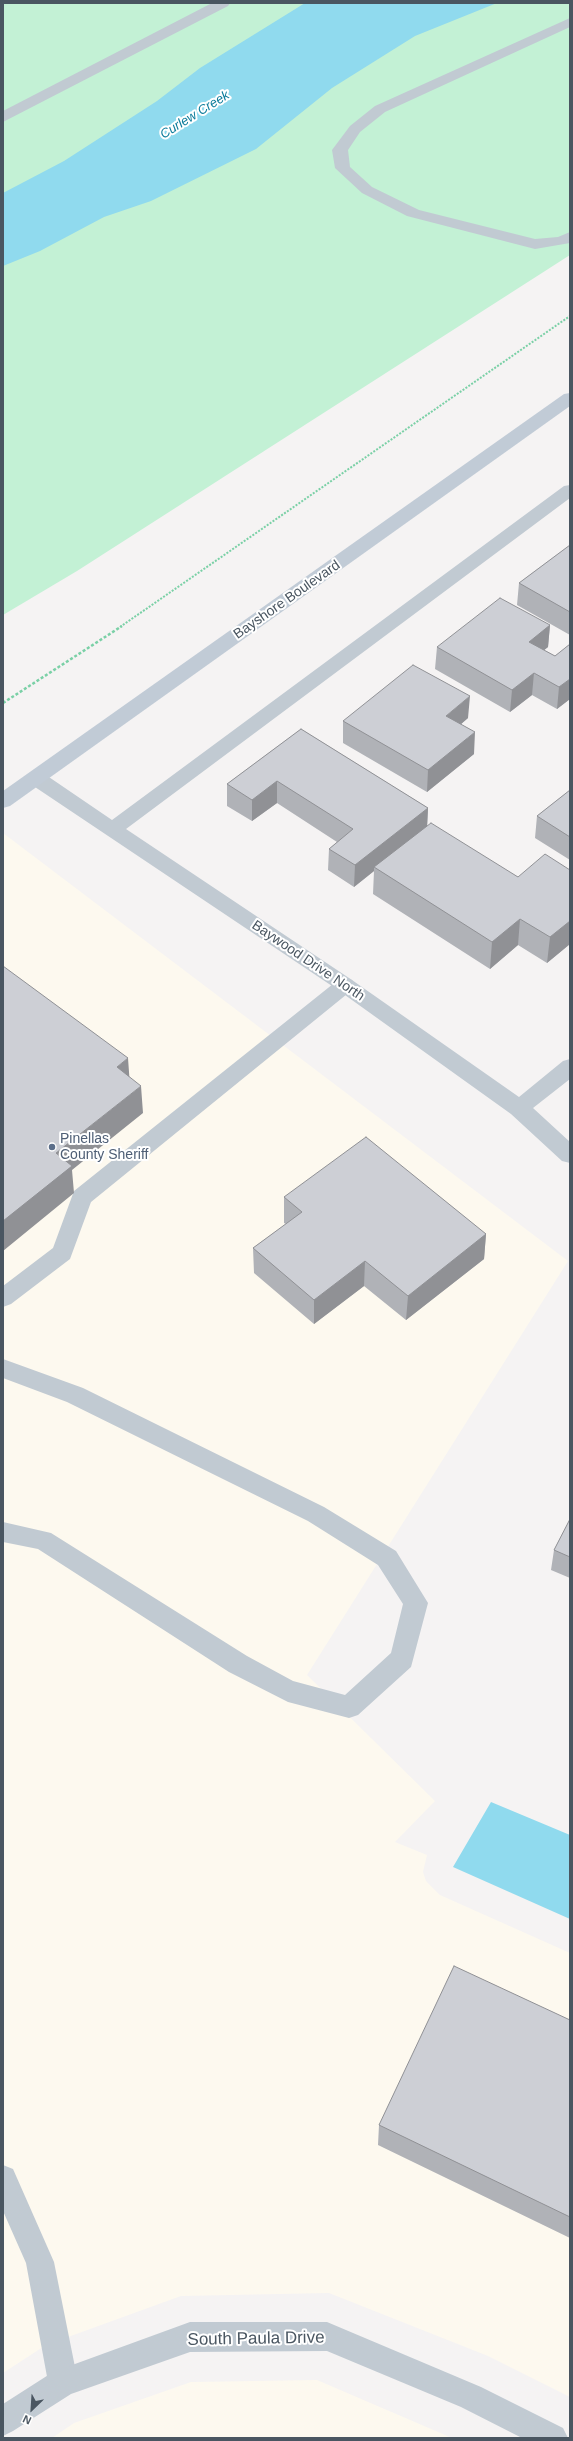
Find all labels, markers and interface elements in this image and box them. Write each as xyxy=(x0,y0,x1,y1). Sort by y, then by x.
water label: Curlew Creek xyxy=(157,88,233,142)
street label: Bayshore Boulevard xyxy=(231,557,343,643)
street label: Baywood Drive North xyxy=(248,917,368,1005)
place label: Pinellas County Sheriff xyxy=(60,1131,148,1164)
marker: Pinellas County Sheriff xyxy=(47,1142,57,1152)
street label: South Paula Drive xyxy=(187,2328,325,2350)
north arrow xyxy=(12,2389,52,2429)
text: N xyxy=(21,2413,33,2427)

